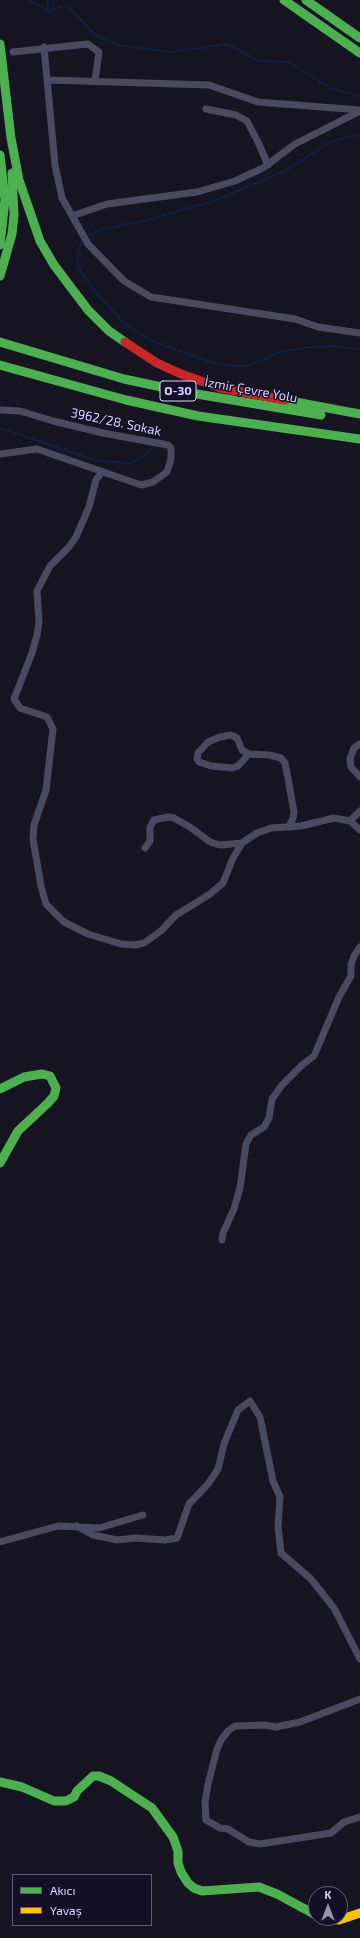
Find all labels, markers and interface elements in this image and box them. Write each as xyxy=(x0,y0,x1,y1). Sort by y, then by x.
street label: İzmir Çevre Yolu xyxy=(203,374,299,406)
road number: O-30 xyxy=(160,381,196,401)
street label: 3962/28. Sokak xyxy=(69,405,163,439)
legend xyxy=(12,1874,152,1926)
text: Akıcı xyxy=(50,1883,75,1897)
north arrow xyxy=(308,1886,348,1926)
text: K xyxy=(325,1888,331,1901)
text: Yavaş xyxy=(50,1903,82,1917)

